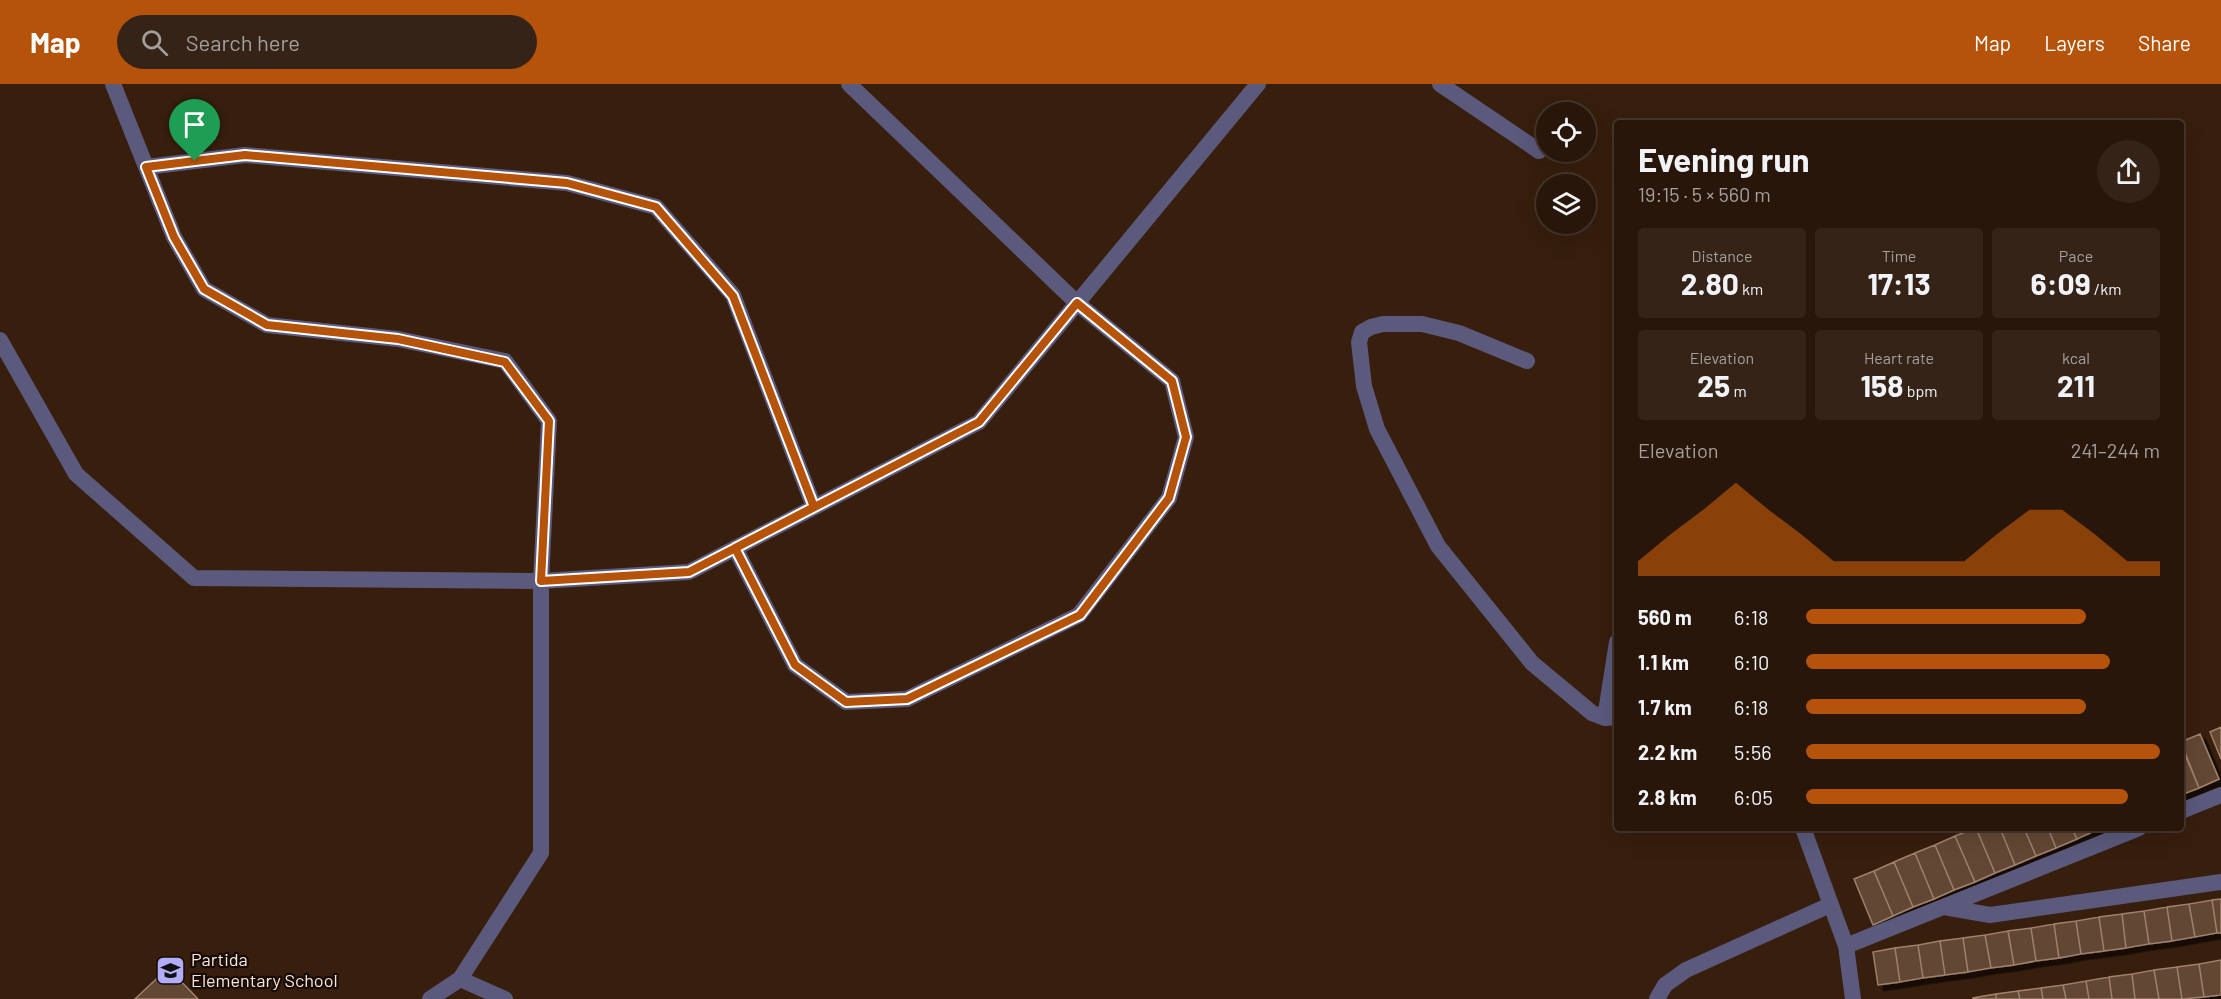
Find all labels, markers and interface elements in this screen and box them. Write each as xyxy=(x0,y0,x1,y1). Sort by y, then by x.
search box xyxy=(117,15,537,69)
text: Map xyxy=(30,25,81,59)
icon: search xyxy=(138,26,171,59)
text: Search here xyxy=(186,29,300,55)
text: Map xyxy=(1974,30,2011,55)
text: Layers xyxy=(2044,30,2105,55)
text: Share xyxy=(2138,30,2191,55)
pin xyxy=(169,99,220,161)
map controls xyxy=(1536,102,1596,234)
button: locate xyxy=(1536,102,1596,162)
icon: arrive xyxy=(178,108,211,141)
text: Evening run xyxy=(1638,139,1810,179)
button: share xyxy=(2097,140,2160,203)
button: layers xyxy=(1536,174,1596,234)
text: 19:15 · 5 × 560 m xyxy=(1638,182,1771,206)
text: Distance xyxy=(1692,246,1752,265)
text: Time xyxy=(1882,246,1916,265)
text: Pace xyxy=(2059,246,2093,265)
text: 2.80 xyxy=(1681,265,1739,301)
text: 17:13 xyxy=(1867,265,1931,301)
text: 6:09 xyxy=(2031,265,2091,301)
text: km xyxy=(1739,279,1763,298)
text: /km xyxy=(2091,279,2121,298)
text: Elevation xyxy=(1690,348,1754,367)
text: Heart rate xyxy=(1864,348,1934,367)
text: kcal xyxy=(2062,348,2090,367)
text: 25 xyxy=(1697,367,1730,403)
text: 158 xyxy=(1860,367,1904,403)
text: 211 xyxy=(2057,367,2095,403)
text: m xyxy=(1730,381,1747,400)
text: bpm xyxy=(1904,381,1938,400)
text: Elevation xyxy=(1638,438,1719,462)
text: 241–244 m xyxy=(2071,438,2160,462)
text: 560 m xyxy=(1638,605,1692,629)
text: 6:18 xyxy=(1734,605,1769,629)
text: 1.1 km xyxy=(1638,650,1689,674)
text: 6:10 xyxy=(1734,650,1769,674)
text: 1.7 km xyxy=(1638,695,1692,719)
text: 6:18 xyxy=(1734,695,1769,719)
text: 2.2 km xyxy=(1638,740,1697,764)
text: 5:56 xyxy=(1734,740,1772,764)
text: 2.8 km xyxy=(1638,785,1697,809)
text: 6:05 xyxy=(1734,785,1773,809)
place label: Partida Elementary School xyxy=(191,948,338,991)
school or university icon: Partida Elementary School xyxy=(154,954,186,986)

